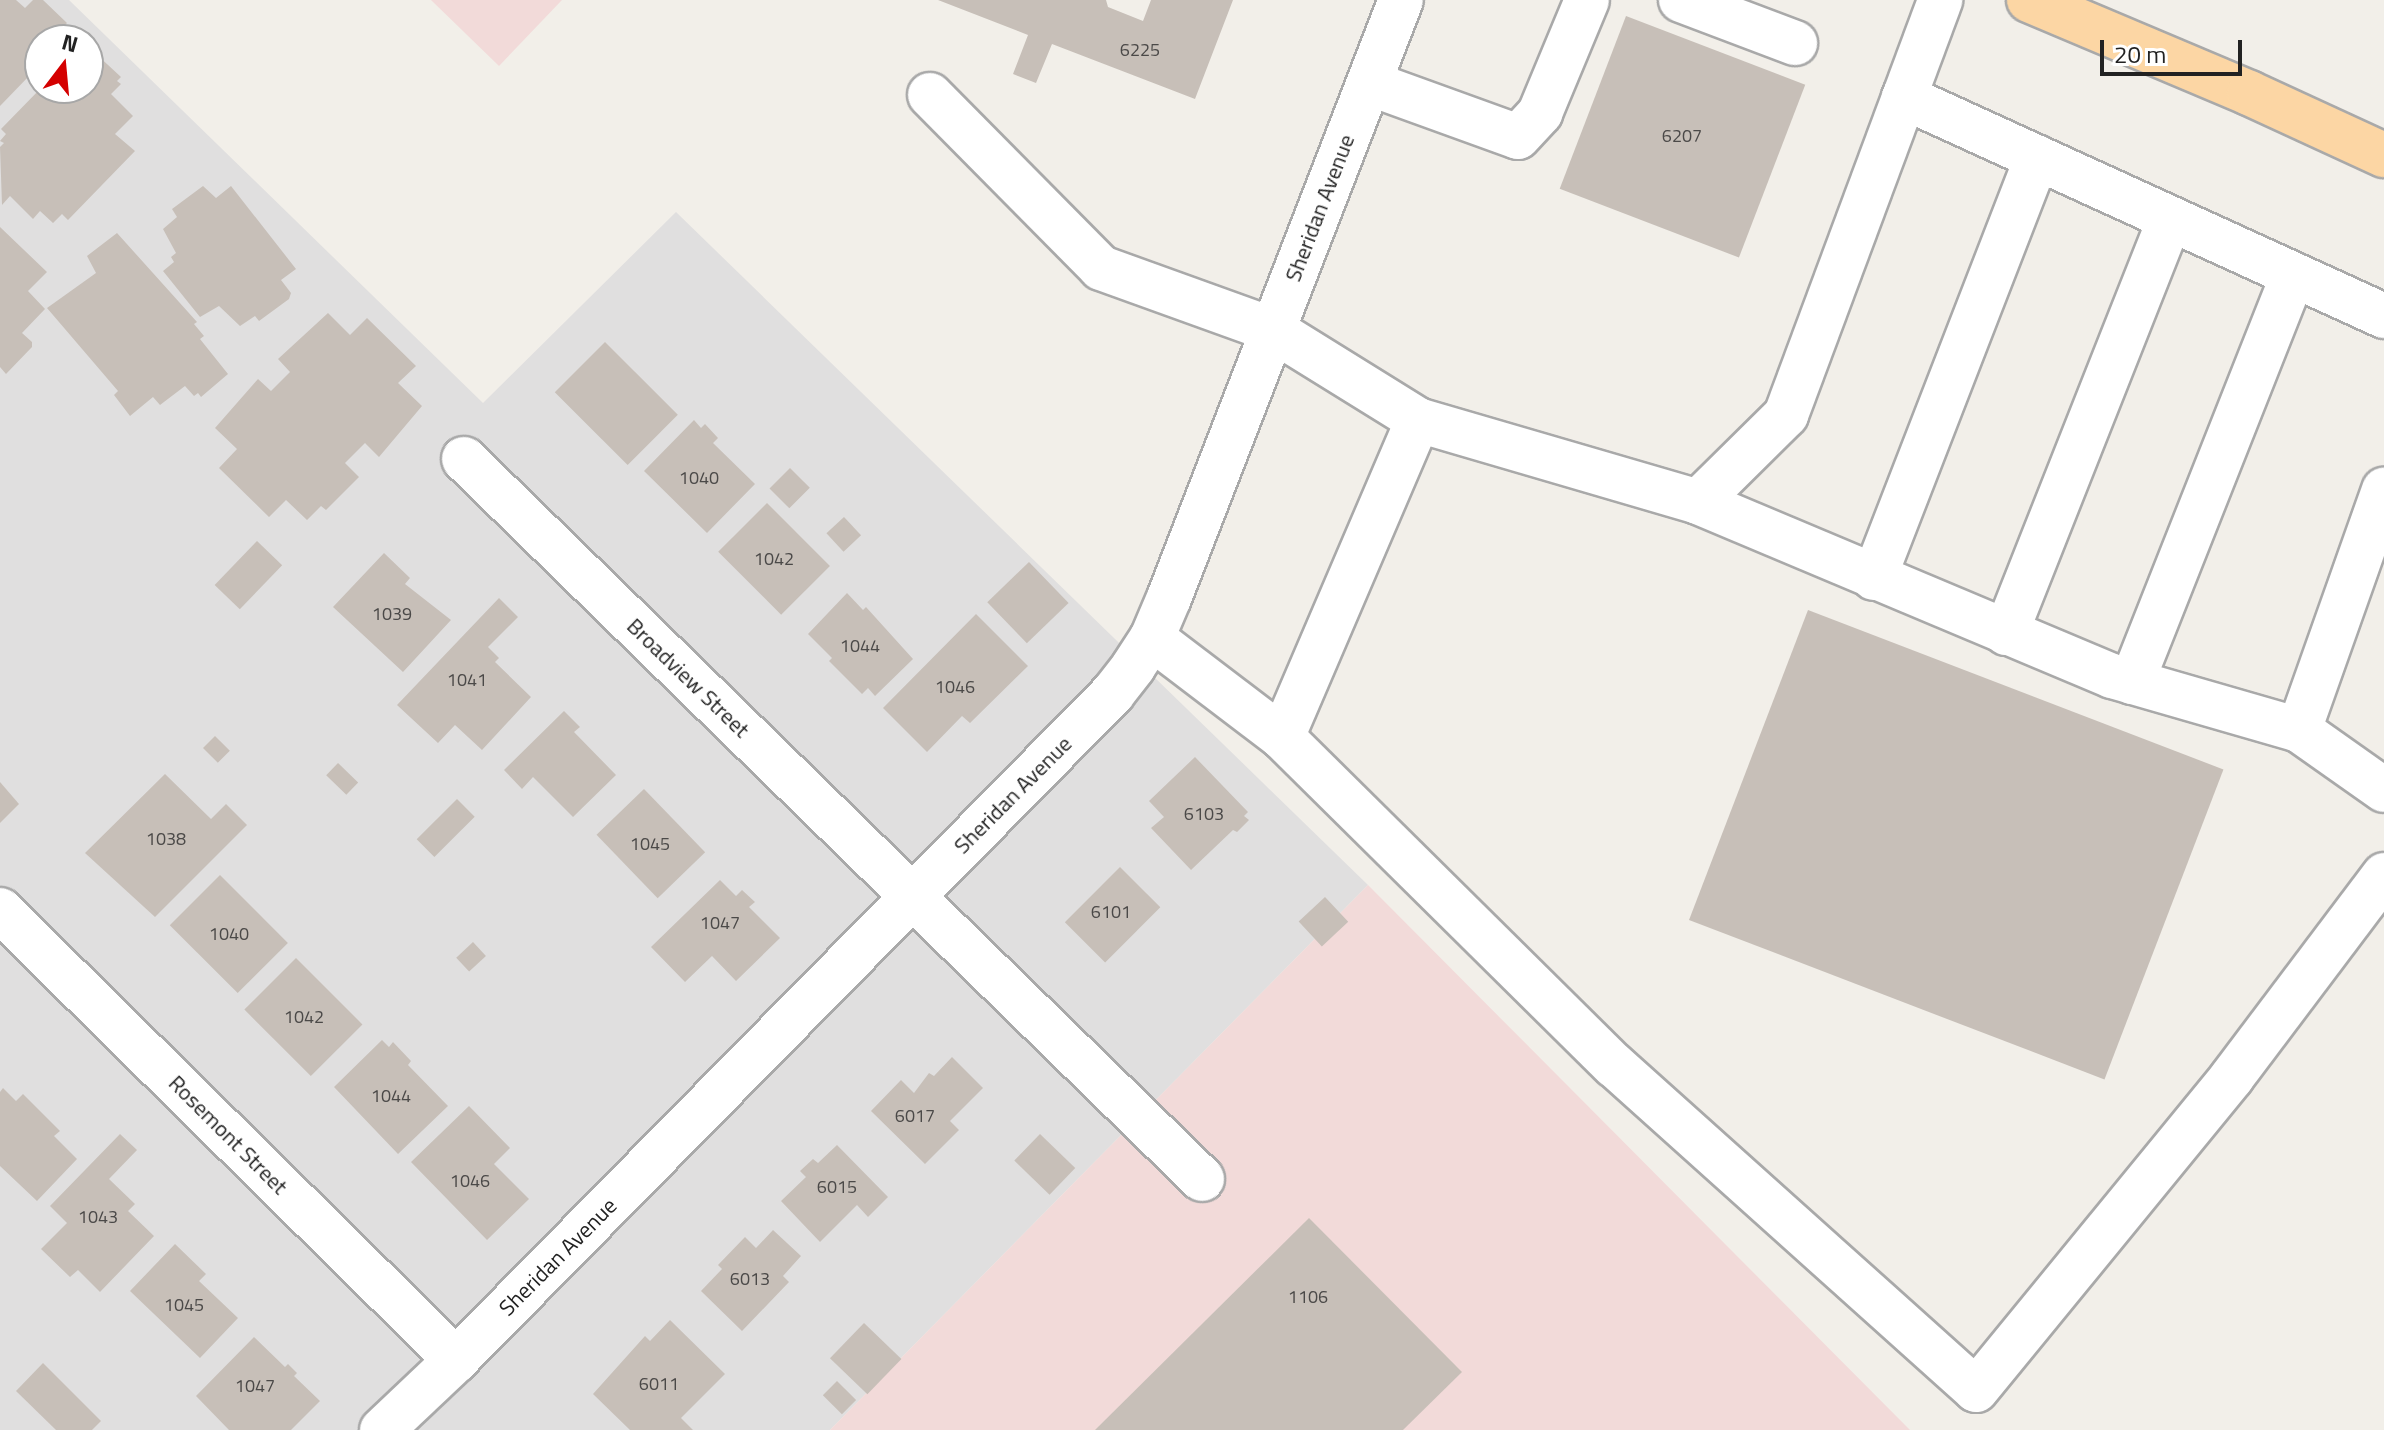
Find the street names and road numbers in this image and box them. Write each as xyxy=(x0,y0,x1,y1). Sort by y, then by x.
street label: Sheridan Avenue xyxy=(1280,131,1360,285)
street label: Broadview Street xyxy=(621,613,755,743)
street label: Sheridan Avenue xyxy=(949,731,1077,859)
street label: Rosemont Street xyxy=(163,1070,293,1200)
street label: Sheridan Avenue xyxy=(494,1193,622,1321)

